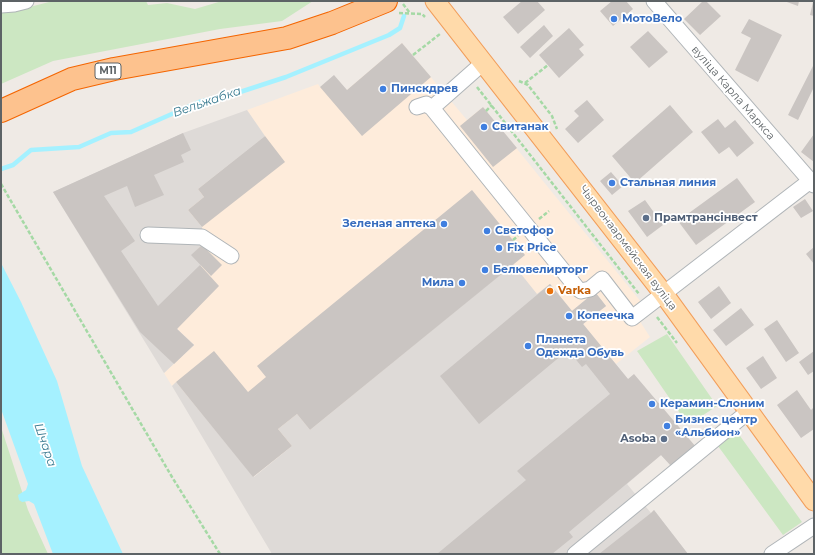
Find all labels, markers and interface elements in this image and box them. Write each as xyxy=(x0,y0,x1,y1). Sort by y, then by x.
place label: МотоВело xyxy=(622,12,682,26)
marker: МотоВело xyxy=(609,14,619,24)
street label: вуліца Карла Маркса xyxy=(689,43,777,143)
road number: М11 xyxy=(95,63,121,79)
place label: Пинскдрев xyxy=(391,82,458,96)
water label: Вельжабка xyxy=(171,84,243,120)
marker: Пинскдрев xyxy=(378,84,388,94)
place label: Свитанак xyxy=(492,120,549,134)
marker: Свитанак xyxy=(479,122,489,132)
place label: Стальная линия xyxy=(620,176,716,190)
marker: Стальная линия xyxy=(607,178,617,188)
street label: Чырвонаармейская вуліца xyxy=(577,183,679,313)
place label: Прамтрансінвест xyxy=(654,211,758,225)
marker: Прамтрансінвест xyxy=(641,213,651,223)
place label: Зеленая аптека xyxy=(343,217,436,231)
marker: Зеленая аптека xyxy=(439,219,449,229)
place label: Светофор xyxy=(495,224,554,238)
marker: Светофор xyxy=(482,226,492,236)
place label: Fix Price xyxy=(507,241,556,255)
marker: Fix Price xyxy=(494,243,504,253)
place label: Белювелирторг xyxy=(493,263,588,277)
marker: Белювелирторг xyxy=(480,265,490,275)
place label: Мила xyxy=(422,276,454,290)
marker: Мила xyxy=(457,278,467,288)
place label: Varka xyxy=(558,284,591,298)
marker: Varka xyxy=(545,286,555,296)
place label: Копеечка xyxy=(577,309,634,323)
marker: Копеечка xyxy=(564,311,574,321)
place label: Планета Одежда Обувь xyxy=(536,333,624,359)
marker: Планета Одежда Обувь xyxy=(523,341,533,351)
place label: Керамин-Слоним xyxy=(660,397,764,411)
marker: Керамин-Слоним xyxy=(647,399,657,409)
place label: Бизнес центр «Альбион» xyxy=(675,413,757,439)
water label: Шчара xyxy=(31,421,59,469)
marker: Бизнес центр «Альбион» xyxy=(662,421,672,431)
place label: Asoba xyxy=(620,432,656,446)
marker: Asoba xyxy=(659,434,669,444)

